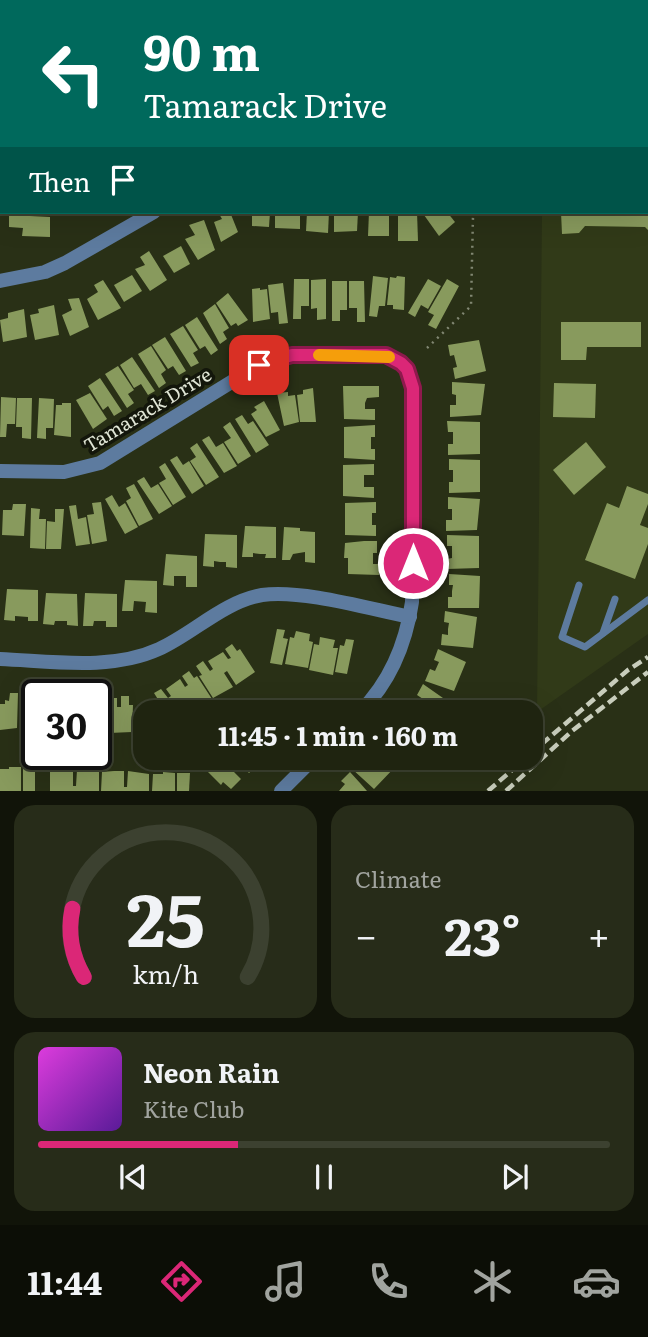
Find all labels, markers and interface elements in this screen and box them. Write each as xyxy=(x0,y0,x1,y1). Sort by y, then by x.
text: 90 m xyxy=(143,13,260,86)
icon: left xyxy=(28,28,119,119)
text: Tamarack Drive xyxy=(143,80,387,128)
text: Then xyxy=(28,161,90,200)
icon: arrive xyxy=(104,161,142,199)
pin xyxy=(229,335,289,395)
icon: arrive xyxy=(240,346,278,384)
street label: Tamarack Drive xyxy=(78,360,216,458)
position arrow xyxy=(376,526,450,600)
speed limit sign: 30 xyxy=(21,679,112,770)
text: 11:45 · 1 min · 160 m xyxy=(218,715,458,754)
text: Climate xyxy=(355,861,441,895)
text: 25 xyxy=(126,862,205,970)
text: 23° xyxy=(444,895,521,972)
text: − xyxy=(355,905,377,962)
text: + xyxy=(588,905,610,962)
text: km/h xyxy=(132,955,199,992)
text: Neon Rain xyxy=(143,1052,280,1091)
text: Kite Club xyxy=(143,1091,244,1125)
icon: previous xyxy=(114,1158,152,1196)
icon: pause xyxy=(305,1158,343,1196)
icon: next xyxy=(496,1158,534,1196)
text: 11:44 xyxy=(27,1257,102,1305)
icon: directions xyxy=(157,1257,206,1306)
icon: music xyxy=(261,1257,310,1306)
icon: phone xyxy=(364,1257,413,1306)
icon: climate xyxy=(468,1257,517,1306)
icon: car xyxy=(572,1257,621,1306)

